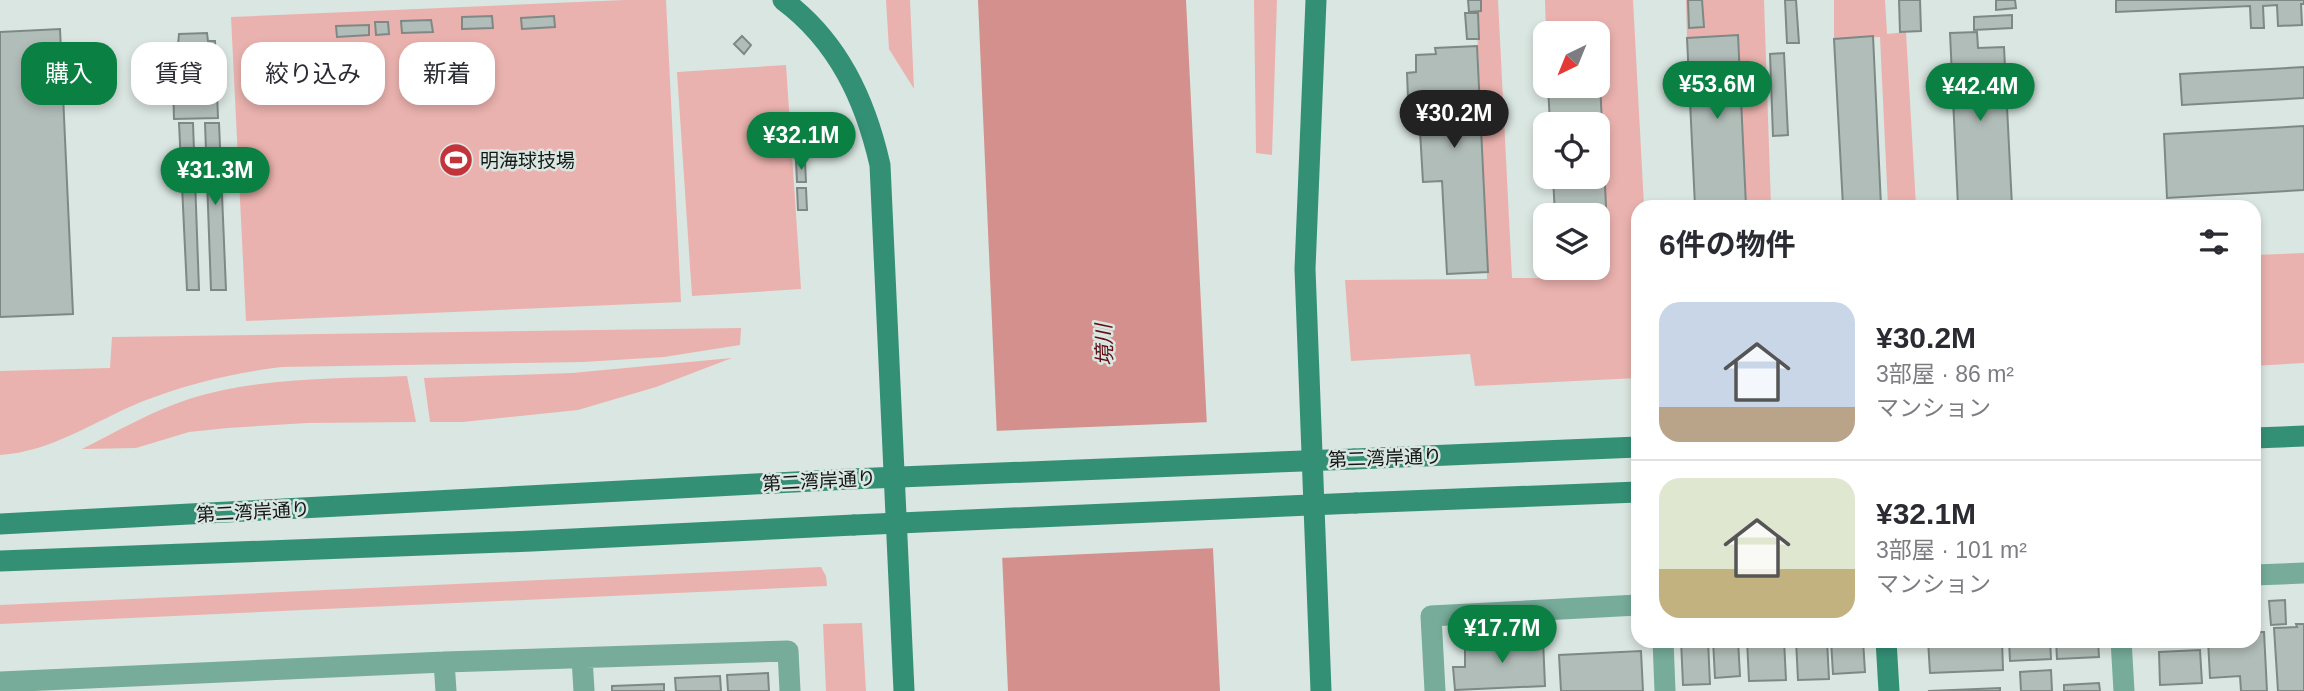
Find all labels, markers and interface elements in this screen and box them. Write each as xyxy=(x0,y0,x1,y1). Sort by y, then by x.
north arrow xyxy=(1533,21,1610,98)
map controls xyxy=(1533,21,1610,280)
chip: 購入 xyxy=(21,42,117,105)
chip: 賃貸 xyxy=(131,42,227,105)
chip: 絞り込み xyxy=(241,42,385,105)
chip: 新着 xyxy=(399,42,495,105)
pin: ¥53.6M xyxy=(1660,61,1774,121)
pin: ¥42.4M xyxy=(1923,64,2037,123)
text: ¥53.6M xyxy=(1679,71,1755,97)
text: ¥42.4M xyxy=(1942,73,2018,99)
pin: ¥30.2M xyxy=(1397,90,1511,150)
text: ¥30.2M xyxy=(1416,100,1492,126)
button: locate xyxy=(1533,112,1610,189)
pin: ¥32.1M xyxy=(744,113,858,172)
text: ¥32.1M xyxy=(763,122,839,148)
sports icon: 明海球技場 xyxy=(437,141,475,179)
pin: ¥31.3M xyxy=(158,148,272,207)
place label: 明海球技場 xyxy=(480,150,575,171)
text: ¥31.3M xyxy=(177,157,253,183)
button: layers xyxy=(1533,203,1610,280)
icon: filters xyxy=(2195,223,2233,261)
text: 6件の物件 xyxy=(1659,228,1796,261)
text: ¥30.2M xyxy=(1876,321,1976,354)
water label: 境川 xyxy=(1092,322,1116,366)
icon: home xyxy=(1715,330,1799,414)
text: 3部屋 · 86 m² xyxy=(1876,361,2014,387)
text: マンション xyxy=(1876,395,1991,421)
street label: 第二湾岸通り xyxy=(1328,446,1442,470)
street label: 第二湾岸通り xyxy=(762,468,876,494)
text: ¥32.1M xyxy=(1876,497,1976,530)
street label: 第二湾岸通り xyxy=(196,499,310,525)
icon: home xyxy=(1715,506,1799,590)
text: 3部屋 · 101 m² xyxy=(1876,537,2027,563)
text: マンション xyxy=(1876,571,1991,597)
pin: ¥17.7M xyxy=(1445,606,1559,665)
text: ¥17.7M xyxy=(1464,615,1540,641)

